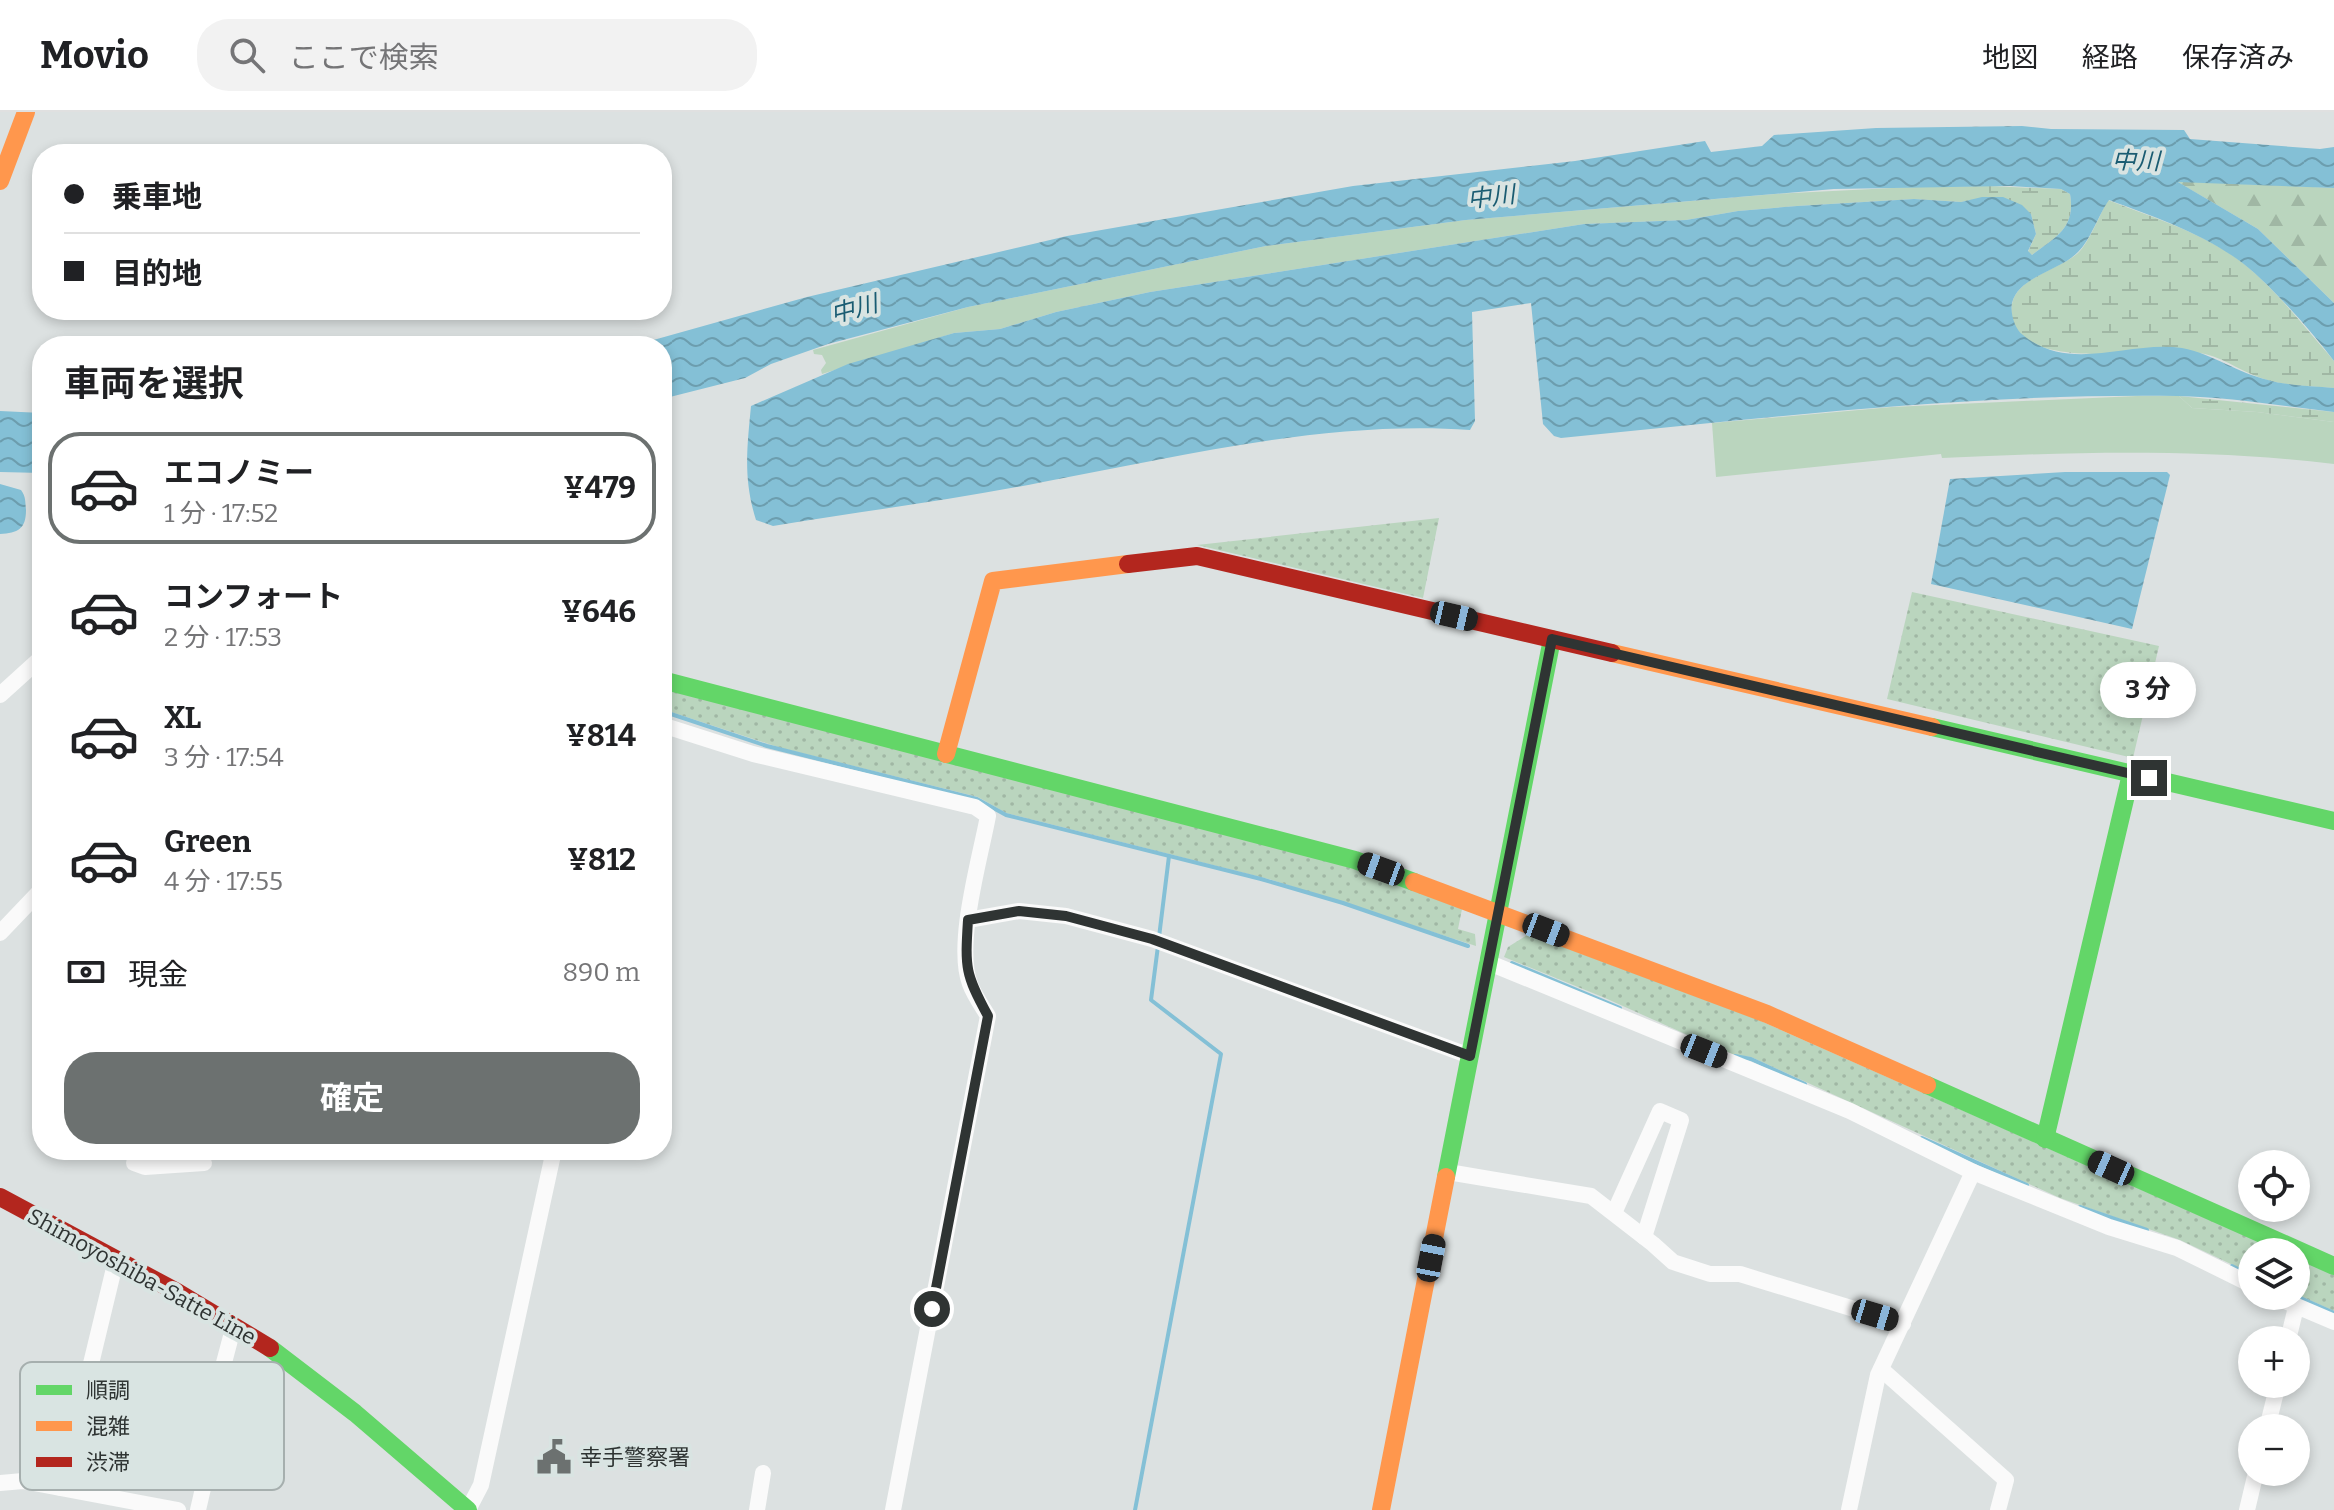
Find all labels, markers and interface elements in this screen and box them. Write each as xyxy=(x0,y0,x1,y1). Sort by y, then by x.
search box xyxy=(197,19,757,91)
text: Movio xyxy=(40,32,149,78)
icon: search xyxy=(225,33,269,77)
text: ここで検索 xyxy=(289,40,439,76)
text: 地図 xyxy=(1982,41,2038,74)
text: 経路 xyxy=(2082,41,2138,74)
text: 保存済み xyxy=(2182,41,2294,74)
water label: 中川 xyxy=(2112,147,2163,175)
text: 乗車地 xyxy=(112,179,202,215)
water label: 中川 xyxy=(1465,180,1520,214)
text: 目的地 xyxy=(112,256,202,292)
water label: 中川 xyxy=(827,288,884,329)
text: 車両を選択 xyxy=(64,362,244,406)
icon: car xyxy=(68,452,140,524)
text: エコノミー xyxy=(164,455,314,491)
text: ¥479 xyxy=(564,470,636,506)
text: 1 分 · 17:52 xyxy=(164,498,278,529)
icon: car xyxy=(68,576,140,648)
text: コンフォート xyxy=(164,579,343,615)
text: ¥646 xyxy=(561,594,636,630)
car xyxy=(1428,599,1480,633)
text: 2 分 · 17:53 xyxy=(164,622,282,653)
callout: 3 分 xyxy=(2101,662,2197,718)
text: 3 分 xyxy=(2125,674,2171,705)
icon: car xyxy=(68,700,140,772)
text: XL xyxy=(164,700,201,736)
text: ¥814 xyxy=(566,718,636,754)
text: 3 分 · 17:54 xyxy=(164,742,284,773)
route end xyxy=(2131,760,2167,796)
icon: car xyxy=(68,824,140,896)
text: Green xyxy=(164,824,251,860)
text: ¥812 xyxy=(567,842,636,878)
car xyxy=(1354,850,1408,888)
text: 4 分 · 17:55 xyxy=(164,866,283,897)
car xyxy=(1519,910,1573,950)
icon: cash xyxy=(64,950,108,994)
text: 現金 xyxy=(128,957,188,993)
text: 890 m xyxy=(562,957,640,988)
car xyxy=(1677,1031,1731,1071)
button: 確定 xyxy=(64,1052,640,1144)
car xyxy=(2084,1147,2138,1189)
map controls xyxy=(2238,1150,2310,1486)
button: locate xyxy=(2238,1150,2310,1222)
street label: Shimoyoshiba-Satte Line xyxy=(23,1202,261,1351)
car xyxy=(1415,1232,1447,1284)
button: layers xyxy=(2238,1238,2310,1310)
route start xyxy=(914,1291,950,1327)
car xyxy=(1849,1297,1901,1333)
button: + xyxy=(2238,1326,2310,1398)
legend xyxy=(20,1362,284,1490)
text: 順調 xyxy=(86,1377,130,1404)
text: 混雑 xyxy=(86,1413,130,1440)
button: − xyxy=(2238,1414,2310,1486)
public building icon: 幸手警察署 xyxy=(535,1438,573,1476)
place label: 幸手警察署 xyxy=(580,1444,690,1471)
text: 渋滞 xyxy=(86,1449,130,1476)

